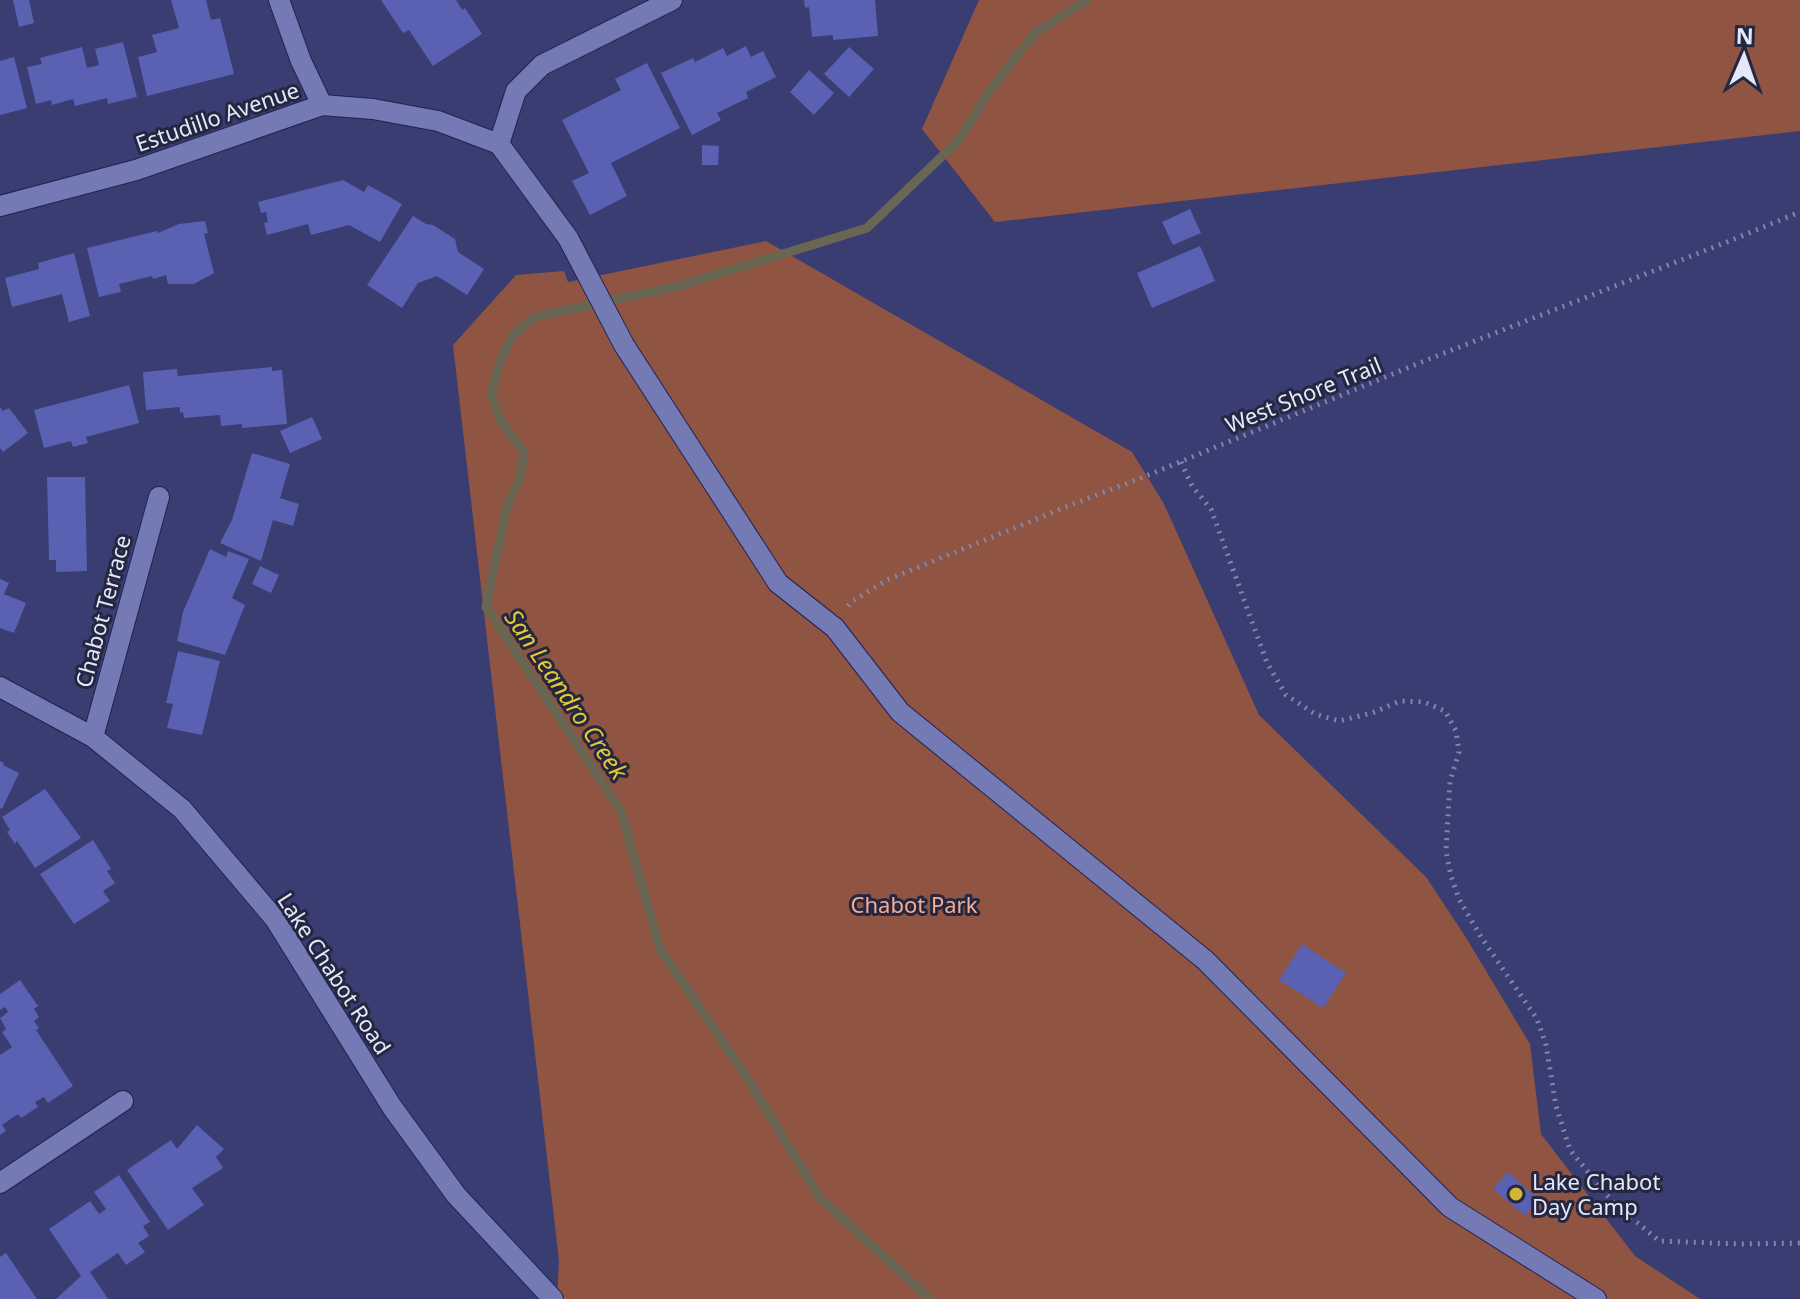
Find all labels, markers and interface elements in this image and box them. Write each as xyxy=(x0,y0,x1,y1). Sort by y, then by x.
north arrow xyxy=(1704,16,1784,96)
text: N xyxy=(1735,20,1754,50)
street label: Estudillo Avenue xyxy=(131,74,303,158)
street label: West Shore Trail xyxy=(1220,349,1386,439)
street label: Chabot Terrace xyxy=(67,532,137,690)
water label: San Leandro Creek xyxy=(498,602,637,786)
street label: Lake Chabot Road xyxy=(272,886,398,1060)
park label: Chabot Park xyxy=(851,889,978,919)
place label: Lake Chabot Day Camp xyxy=(1532,1166,1660,1221)
marker: Lake Chabot Day Camp xyxy=(1507,1185,1525,1203)

